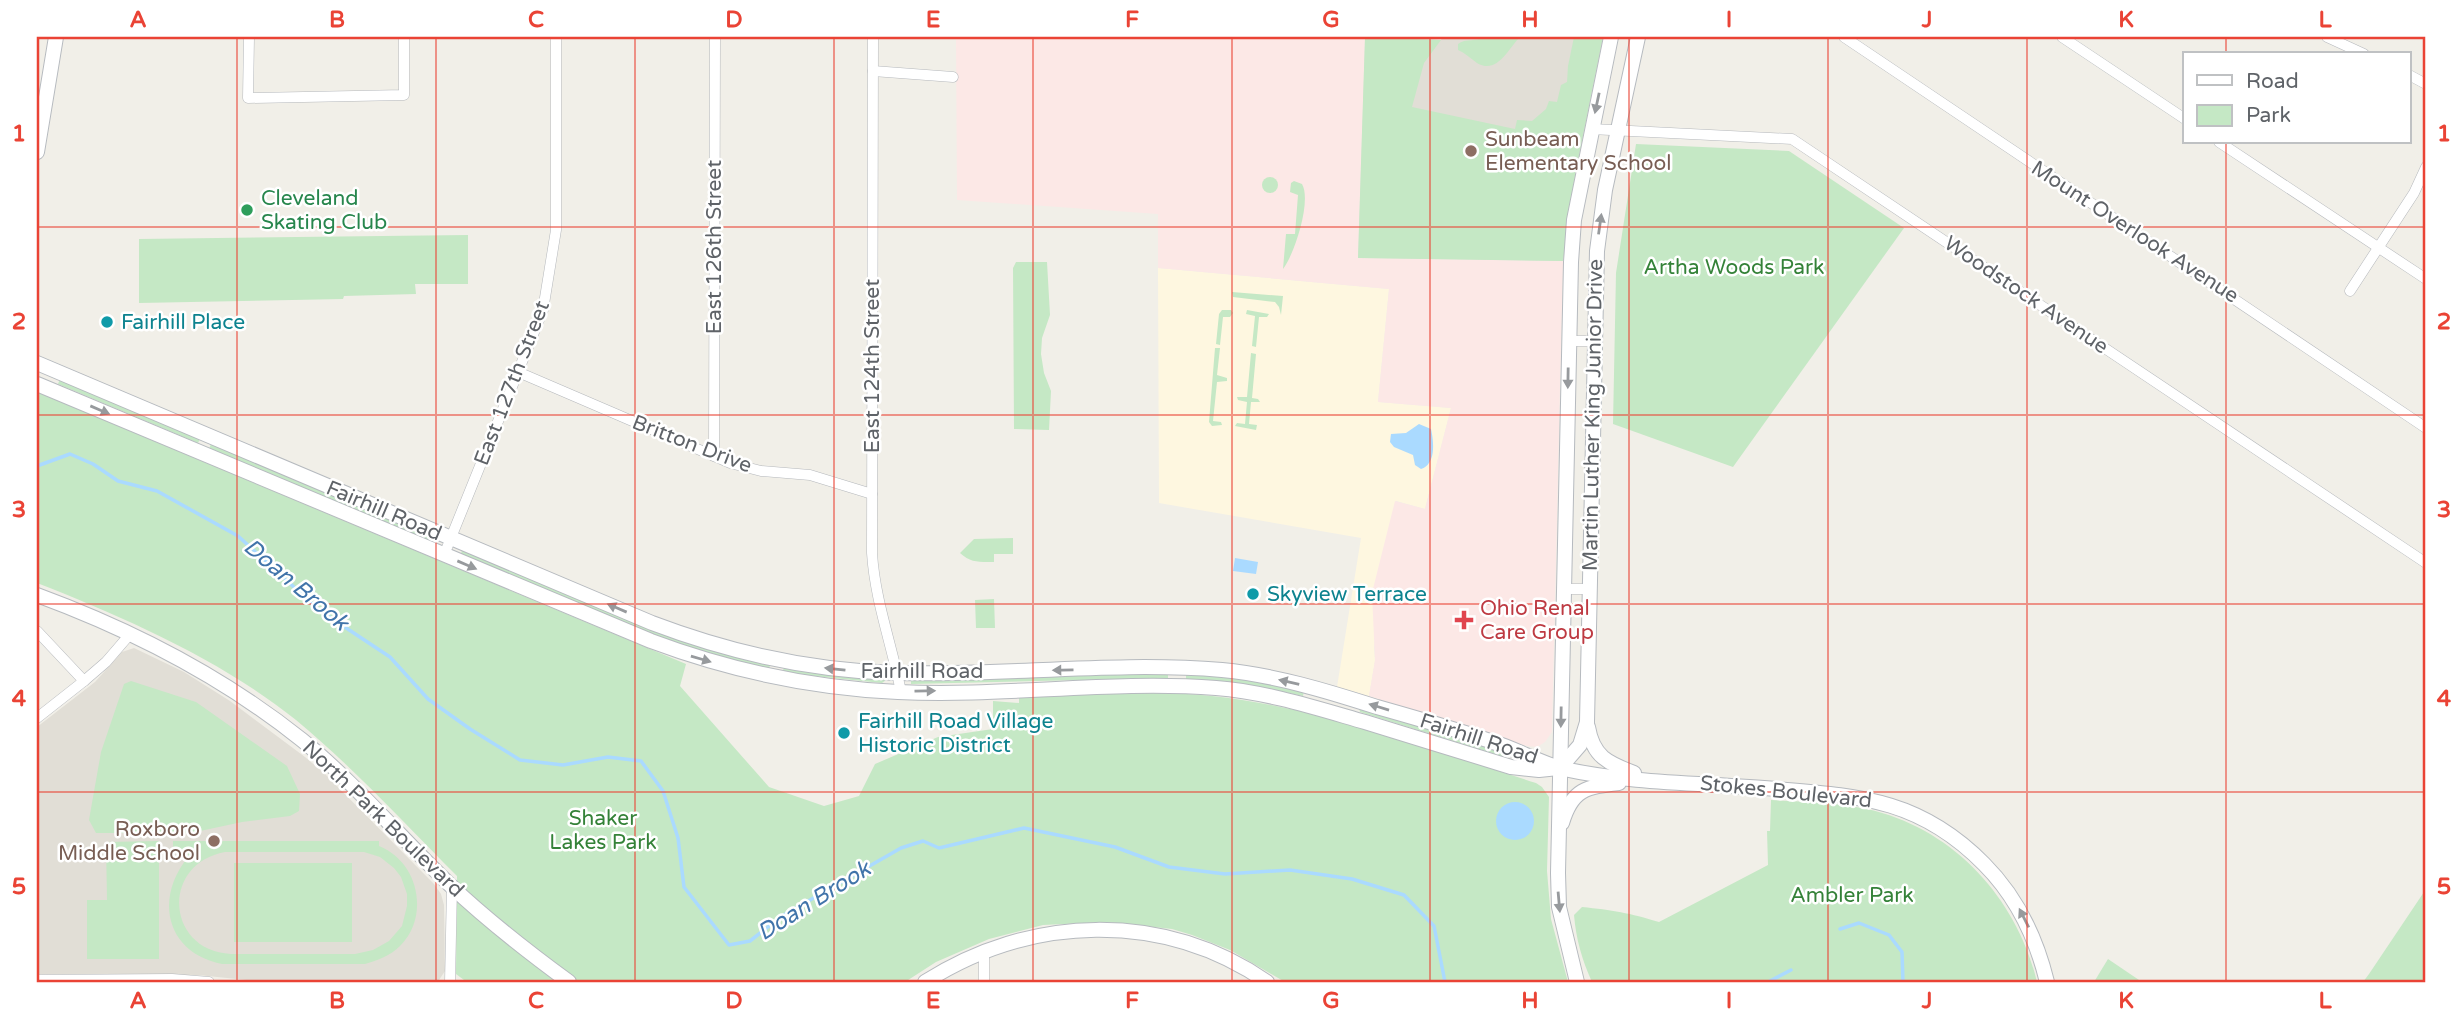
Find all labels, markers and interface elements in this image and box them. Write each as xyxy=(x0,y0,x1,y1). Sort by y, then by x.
text: A xyxy=(129,6,147,34)
text: B xyxy=(329,6,345,34)
text: C xyxy=(528,6,544,34)
text: D xyxy=(725,6,743,34)
text: E xyxy=(926,6,940,34)
text: F xyxy=(1125,6,1139,34)
text: G xyxy=(1322,6,1340,34)
text: H xyxy=(1521,6,1539,34)
text: I xyxy=(1726,6,1732,34)
text: J xyxy=(1921,6,1932,34)
text: K xyxy=(2118,6,2134,34)
text: L xyxy=(2318,6,2332,34)
legend xyxy=(2183,52,2410,144)
text: Road xyxy=(2246,69,2299,94)
one-way arrow xyxy=(1591,92,1602,114)
text: Park xyxy=(2246,103,2291,128)
text: 1 xyxy=(12,120,26,148)
text: 1 xyxy=(2437,120,2451,148)
place label: Sunbeam Elementary School xyxy=(1485,127,1672,176)
marker: Sunbeam Elementary School xyxy=(1463,143,1479,159)
street label: Mount Overlook Avenue xyxy=(2027,156,2244,309)
street label: East 126th Street xyxy=(702,160,727,334)
place label: Cleveland Skating Club xyxy=(261,186,387,235)
marker: Cleveland Skating Club xyxy=(239,202,255,218)
one-way arrow xyxy=(1595,213,1606,235)
street label: Woodstock Avenue xyxy=(1939,231,2113,359)
park label: Artha Woods Park xyxy=(1643,255,1825,280)
street label: Martin Luther King Junior Drive xyxy=(1578,259,1608,571)
street label: East 124th Street xyxy=(860,279,885,453)
street label: East 127th Street xyxy=(469,297,555,469)
text: 2 xyxy=(12,308,26,336)
text: 2 xyxy=(2437,308,2451,336)
place label: Fairhill Place xyxy=(121,310,245,335)
marker: Fairhill Place xyxy=(99,314,115,330)
one-way arrow xyxy=(1562,367,1573,389)
one-way arrow xyxy=(89,405,110,416)
street label: Britton Drive xyxy=(629,410,756,478)
street label: Fairhill Road xyxy=(323,475,445,547)
text: 3 xyxy=(12,496,26,524)
text: 3 xyxy=(2437,496,2451,524)
water label: Doan Brook xyxy=(238,533,355,638)
one-way arrow xyxy=(457,560,478,571)
place label: Skyview Terrace xyxy=(1267,582,1427,607)
marker: Skyview Terrace xyxy=(1245,586,1261,602)
place label: Ohio Renal Care Group xyxy=(1480,596,1594,645)
one-way arrow xyxy=(607,603,628,614)
marker: Ohio Renal Care Group xyxy=(1454,610,1474,630)
one-way arrow xyxy=(690,654,712,665)
street label: Fairhill Road xyxy=(861,659,983,684)
one-way arrow xyxy=(824,663,846,674)
one-way arrow xyxy=(1052,664,1074,676)
one-way arrow xyxy=(1278,677,1300,688)
text: 4 xyxy=(12,685,27,713)
text: 4 xyxy=(2437,685,2452,713)
one-way arrow xyxy=(915,686,937,697)
one-way arrow xyxy=(1369,702,1390,712)
one-way arrow xyxy=(1555,706,1567,728)
street label: Fairhill Road xyxy=(1417,708,1541,770)
place label: Fairhill Road Village Historic District xyxy=(858,709,1054,758)
marker: Fairhill Road Village Historic District xyxy=(836,725,852,741)
street label: North Park Boulevard xyxy=(297,735,469,903)
street label: Stokes Boulevard xyxy=(1699,771,1873,813)
park label: Shaker Lakes Park xyxy=(549,806,657,855)
place label: Roxboro Middle School xyxy=(58,817,200,866)
marker: Roxboro Middle School xyxy=(206,833,222,849)
water label: Doan Brook xyxy=(752,854,877,947)
text: 5 xyxy=(12,873,26,901)
text: 5 xyxy=(2437,873,2451,901)
park label: Ambler Park xyxy=(1790,883,1914,908)
one-way arrow xyxy=(1554,891,1565,913)
one-way arrow xyxy=(2018,908,2030,928)
text: A xyxy=(129,987,147,1015)
text: B xyxy=(329,987,345,1015)
text: C xyxy=(528,987,544,1015)
text: D xyxy=(725,987,743,1015)
text: E xyxy=(926,987,940,1015)
text: F xyxy=(1125,987,1139,1015)
text: G xyxy=(1322,987,1340,1015)
text: H xyxy=(1521,987,1539,1015)
text: I xyxy=(1726,987,1732,1015)
text: J xyxy=(1921,987,1932,1015)
text: K xyxy=(2118,987,2134,1015)
text: L xyxy=(2318,987,2332,1015)

